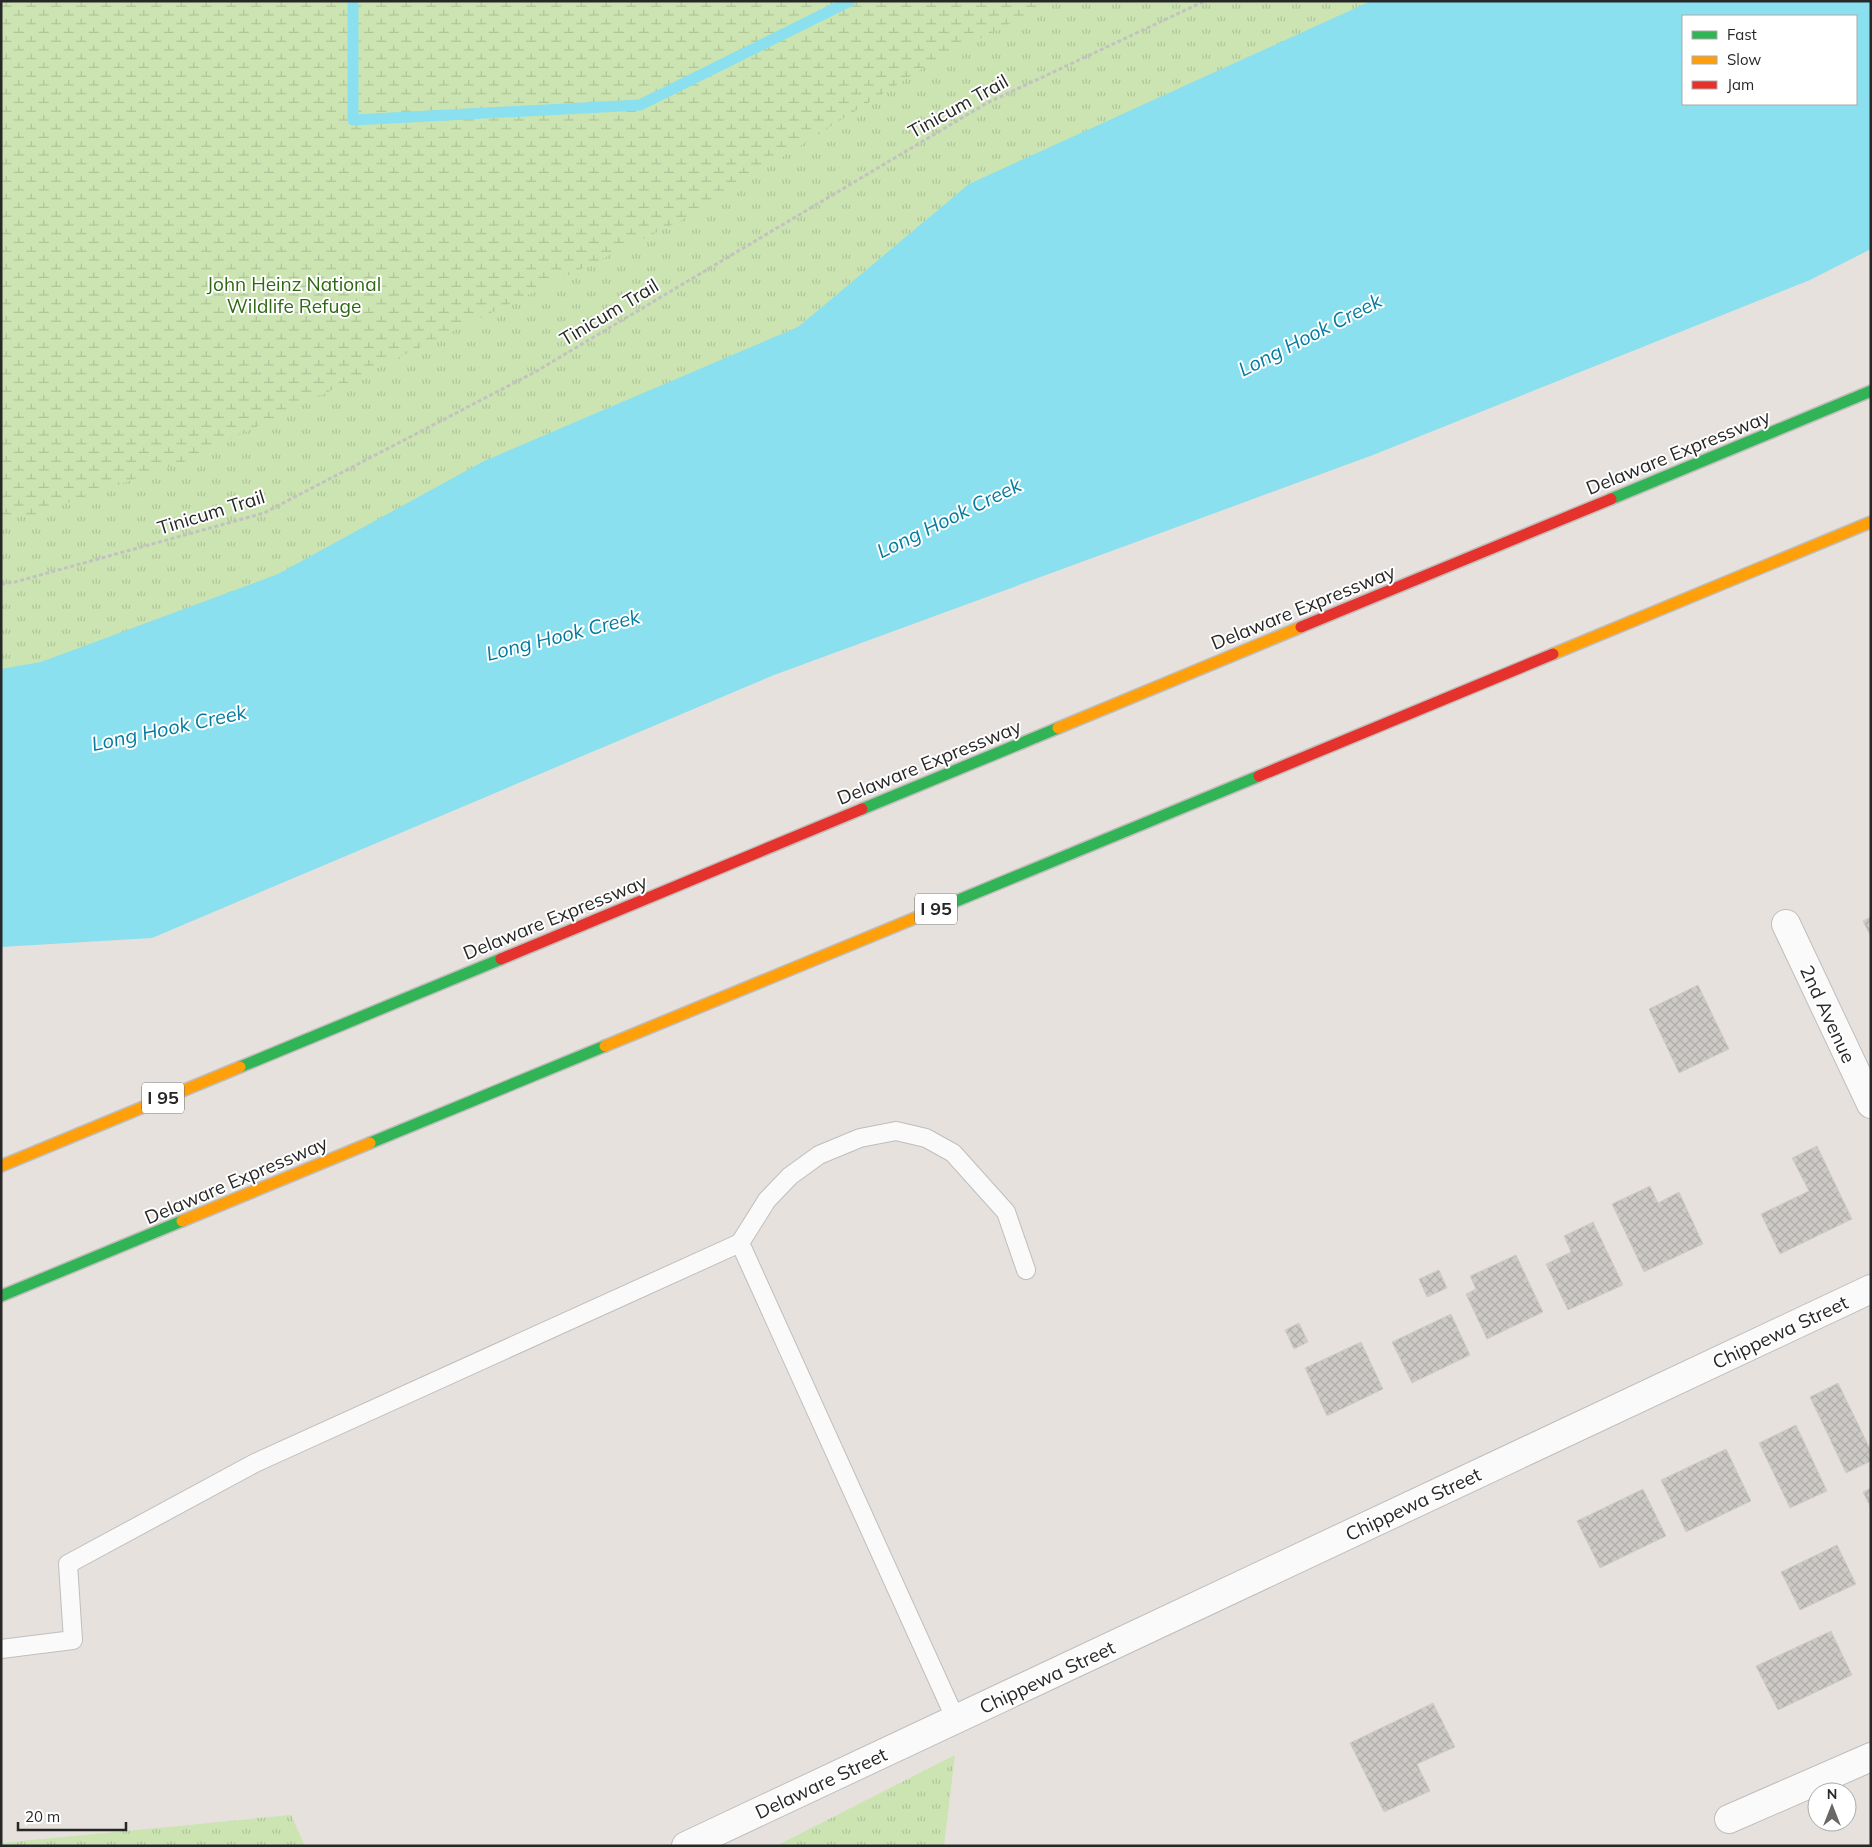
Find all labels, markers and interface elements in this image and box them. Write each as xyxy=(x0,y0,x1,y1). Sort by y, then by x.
legend xyxy=(1682,15,1857,105)
text: Fast xyxy=(1727,25,1757,44)
text: Slow xyxy=(1727,50,1761,69)
street label: Tinicum Trail xyxy=(904,69,1012,143)
text: Jam xyxy=(1727,75,1754,94)
park label: John Heinz National Wildlife Refuge xyxy=(207,272,381,318)
street label: Tinicum Trail xyxy=(555,273,663,351)
water label: Long Hook Creek xyxy=(1234,287,1386,382)
street label: Delaware Expressway xyxy=(1582,404,1774,500)
water label: Long Hook Creek xyxy=(872,471,1026,563)
street label: Tinicum Trail xyxy=(154,484,268,540)
street label: Delaware Expressway xyxy=(1207,559,1399,655)
water label: Long Hook Creek xyxy=(483,603,643,666)
water label: Long Hook Creek xyxy=(89,699,249,756)
street label: Delaware Expressway xyxy=(833,714,1025,810)
street label: Delaware Expressway xyxy=(459,869,651,965)
road number: I 95 xyxy=(915,894,957,924)
street label: 2nd Avenue xyxy=(1795,961,1861,1067)
road number: I 95 xyxy=(142,1082,184,1114)
street label: Delaware Expressway xyxy=(141,1131,331,1229)
street label: Chippewa Street xyxy=(1708,1290,1852,1374)
street label: Chippewa Street xyxy=(1341,1462,1485,1546)
street label: Chippewa Street xyxy=(975,1635,1119,1719)
street label: Delaware Street xyxy=(751,1742,891,1824)
north arrow xyxy=(1807,1782,1857,1832)
text: N xyxy=(1827,1785,1837,1803)
scale bar xyxy=(18,1800,125,1832)
text: 20 m xyxy=(25,1807,60,1826)

